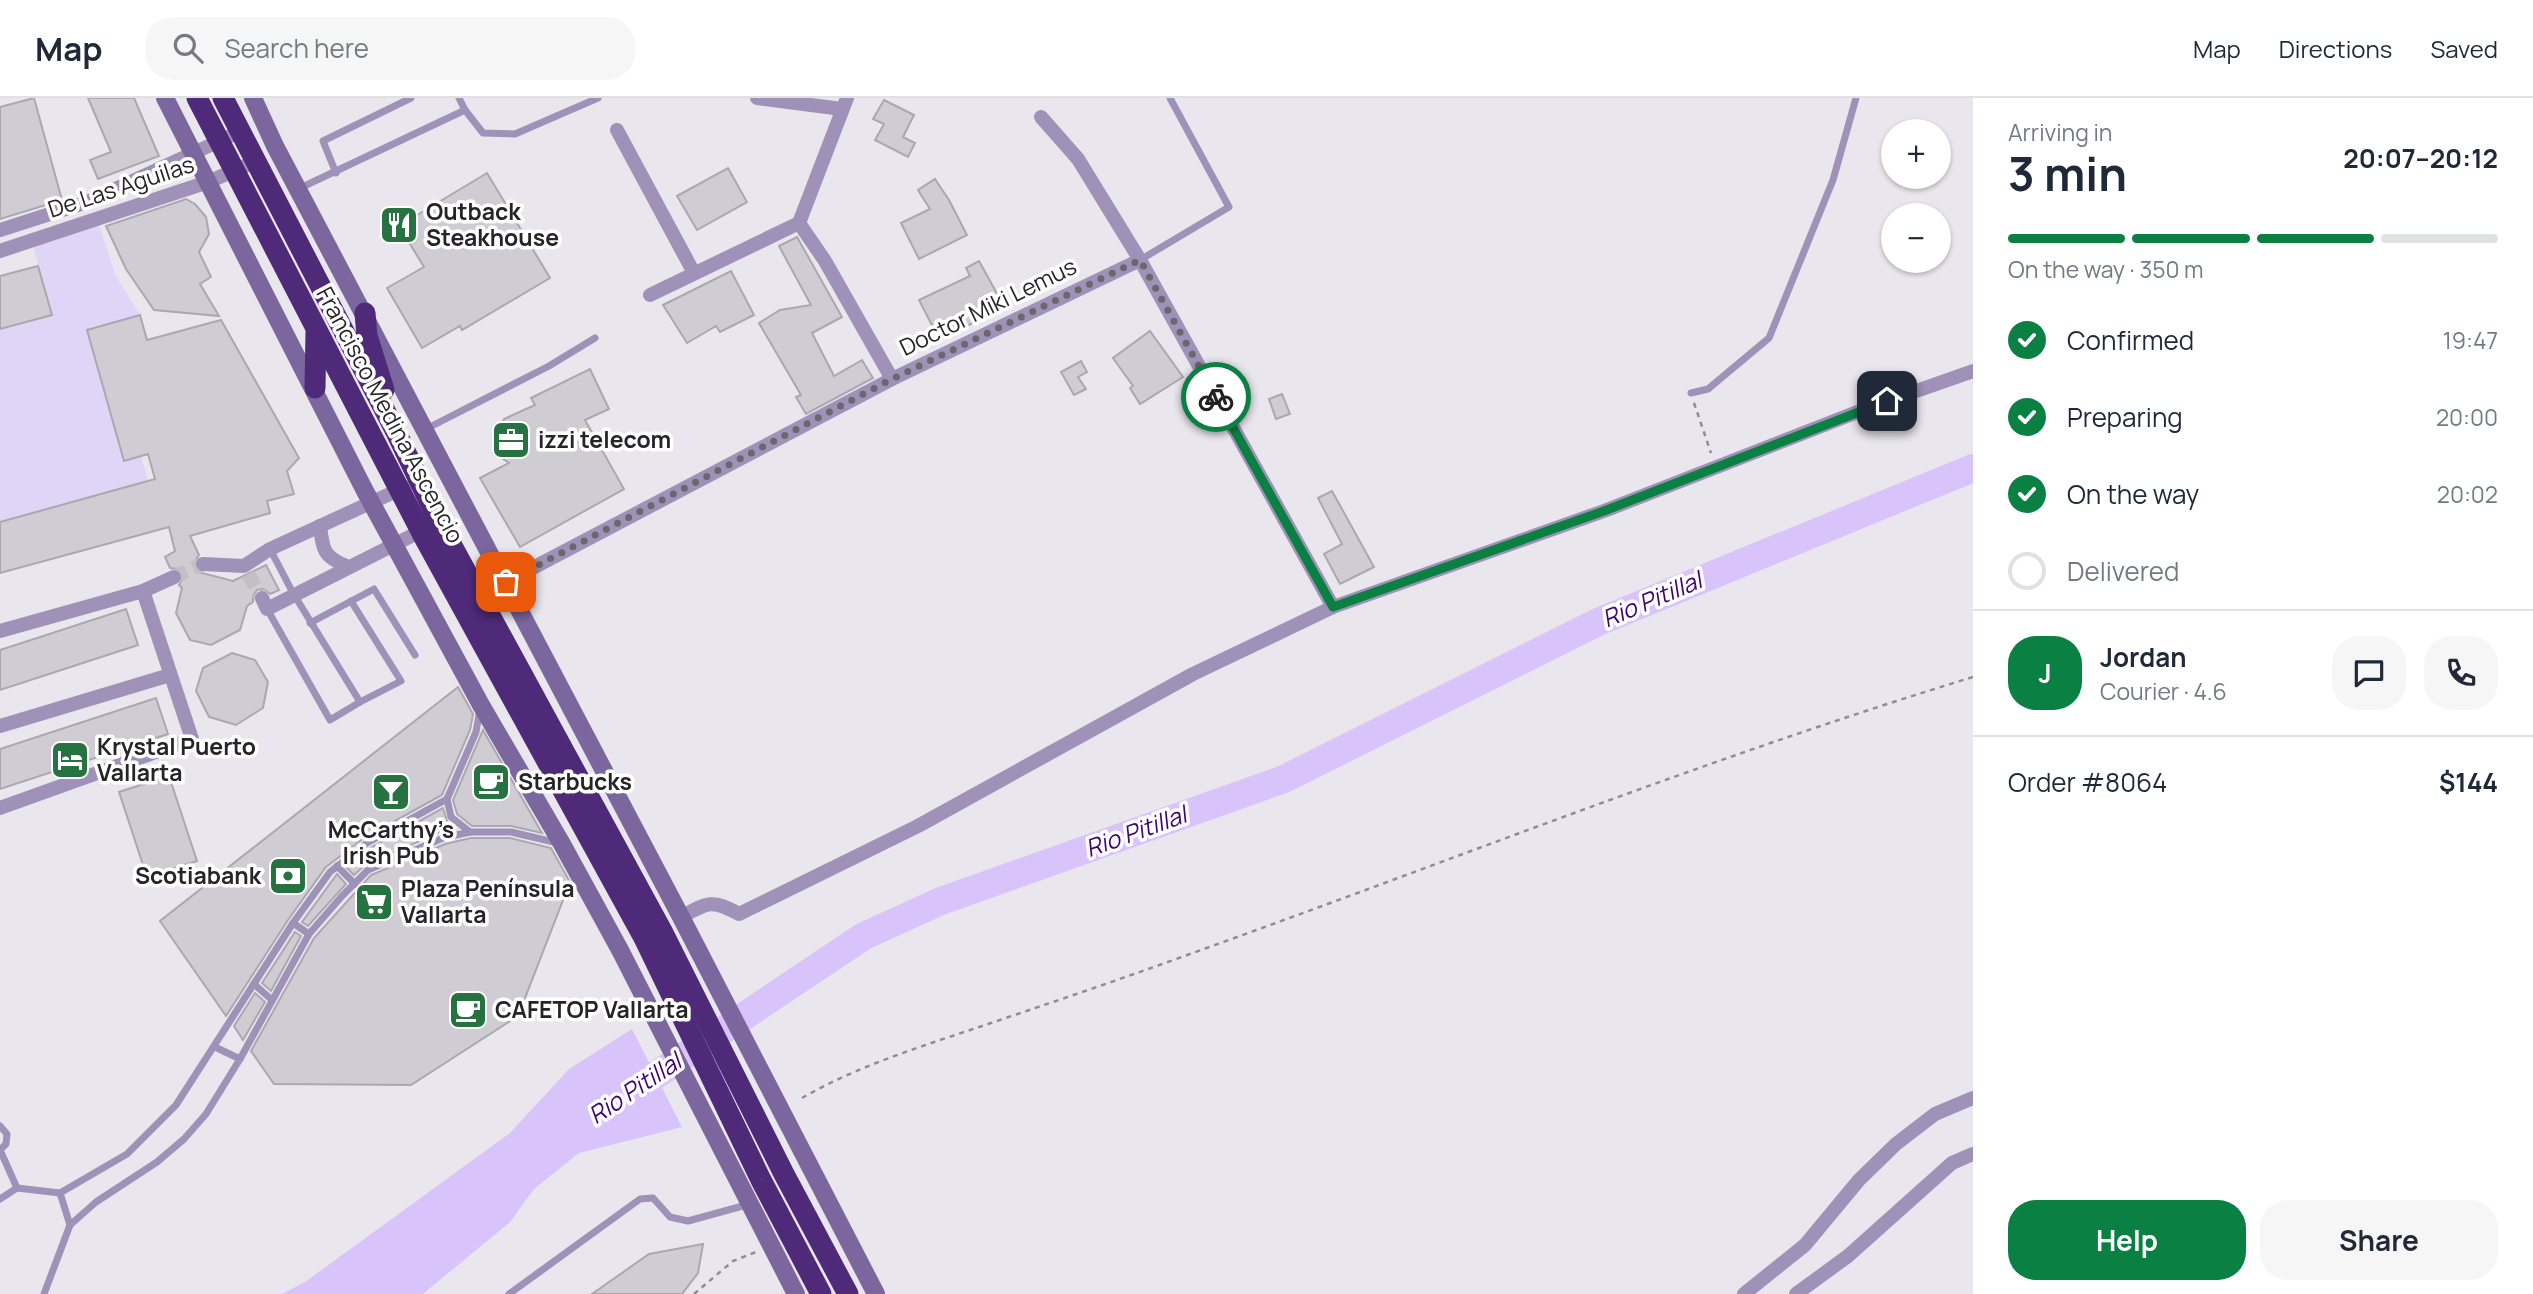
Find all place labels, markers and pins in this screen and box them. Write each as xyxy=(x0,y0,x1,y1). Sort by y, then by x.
place label: Outback Steakhouse xyxy=(426,195,559,253)
restaurant icon: Outback Steakhouse xyxy=(378,204,420,246)
pin xyxy=(1857,371,1917,431)
office icon: izzi telecom xyxy=(490,419,532,461)
place label: izzi telecom xyxy=(538,423,671,455)
pin xyxy=(476,552,536,612)
place label: Krystal Puerto Vallarta xyxy=(97,730,256,788)
hotel icon: Krystal Puerto Vallarta xyxy=(49,739,91,781)
cafe icon: Starbucks xyxy=(470,761,512,803)
place label: Starbucks xyxy=(518,765,632,797)
bar icon: McCarthy’s Irish Pub xyxy=(370,771,412,813)
place label: McCarthy’s Irish Pub xyxy=(328,813,454,871)
bank icon: Scotiabank xyxy=(267,855,309,897)
place label: Scotiabank xyxy=(135,859,262,891)
place label: Plaza Península Vallarta xyxy=(401,872,575,930)
supermarket icon: Plaza Península Vallarta xyxy=(353,881,395,923)
cafe icon: CAFETOP Vallarta xyxy=(447,989,489,1031)
place label: CAFETOP Vallarta xyxy=(495,993,688,1025)

